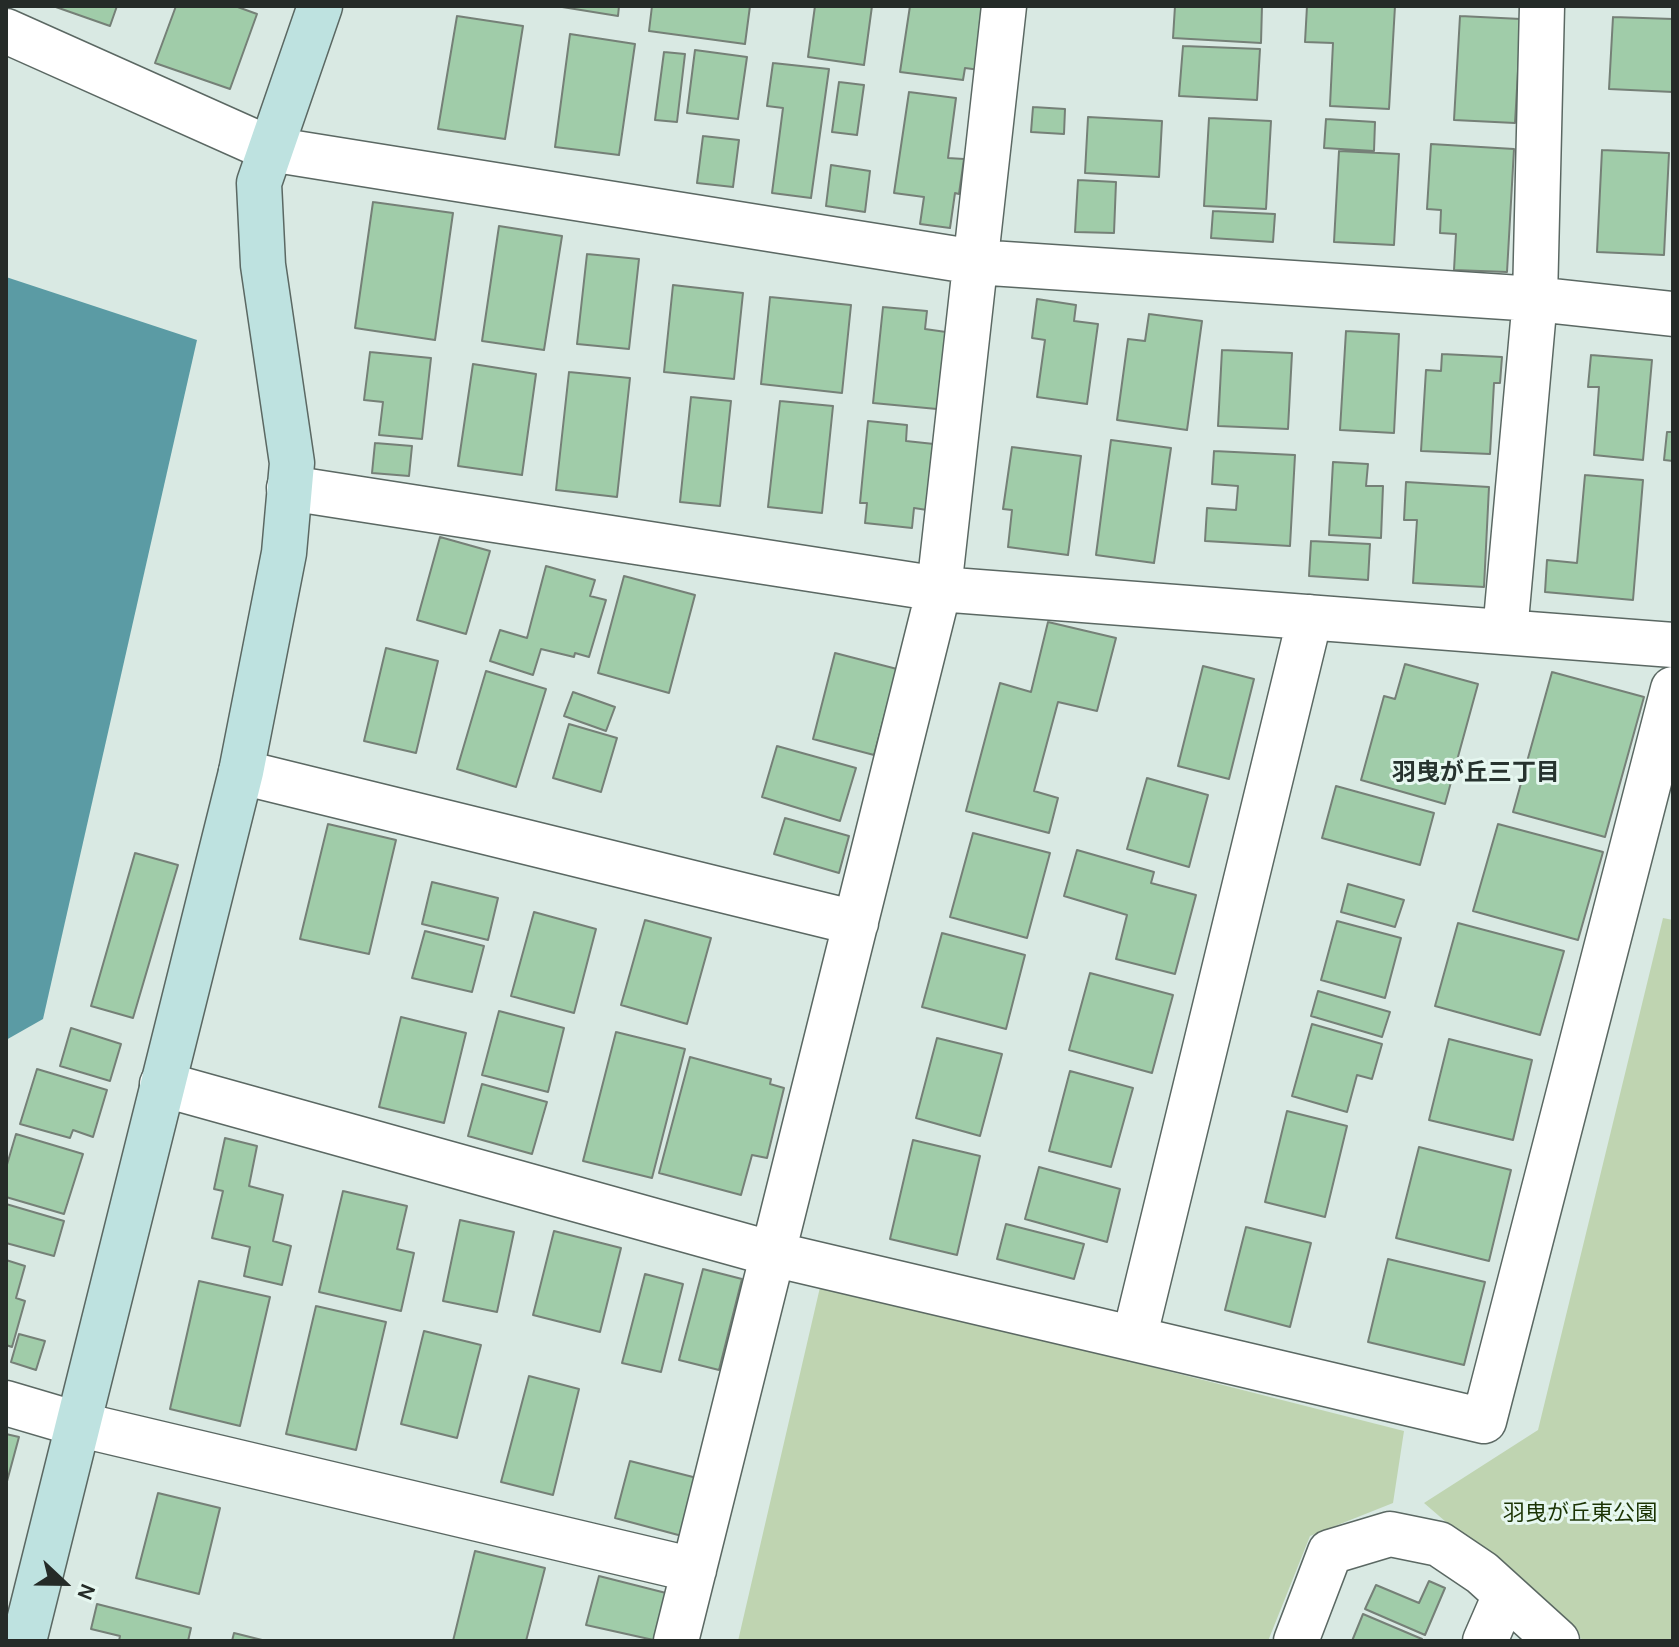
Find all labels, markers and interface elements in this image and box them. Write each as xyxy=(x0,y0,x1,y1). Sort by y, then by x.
district label: 羽曳が丘三丁目 xyxy=(1392,759,1560,787)
park label: 羽曳が丘東公園 xyxy=(1503,1501,1657,1527)
north arrow xyxy=(24,1543,104,1623)
text: N xyxy=(71,1580,101,1604)

